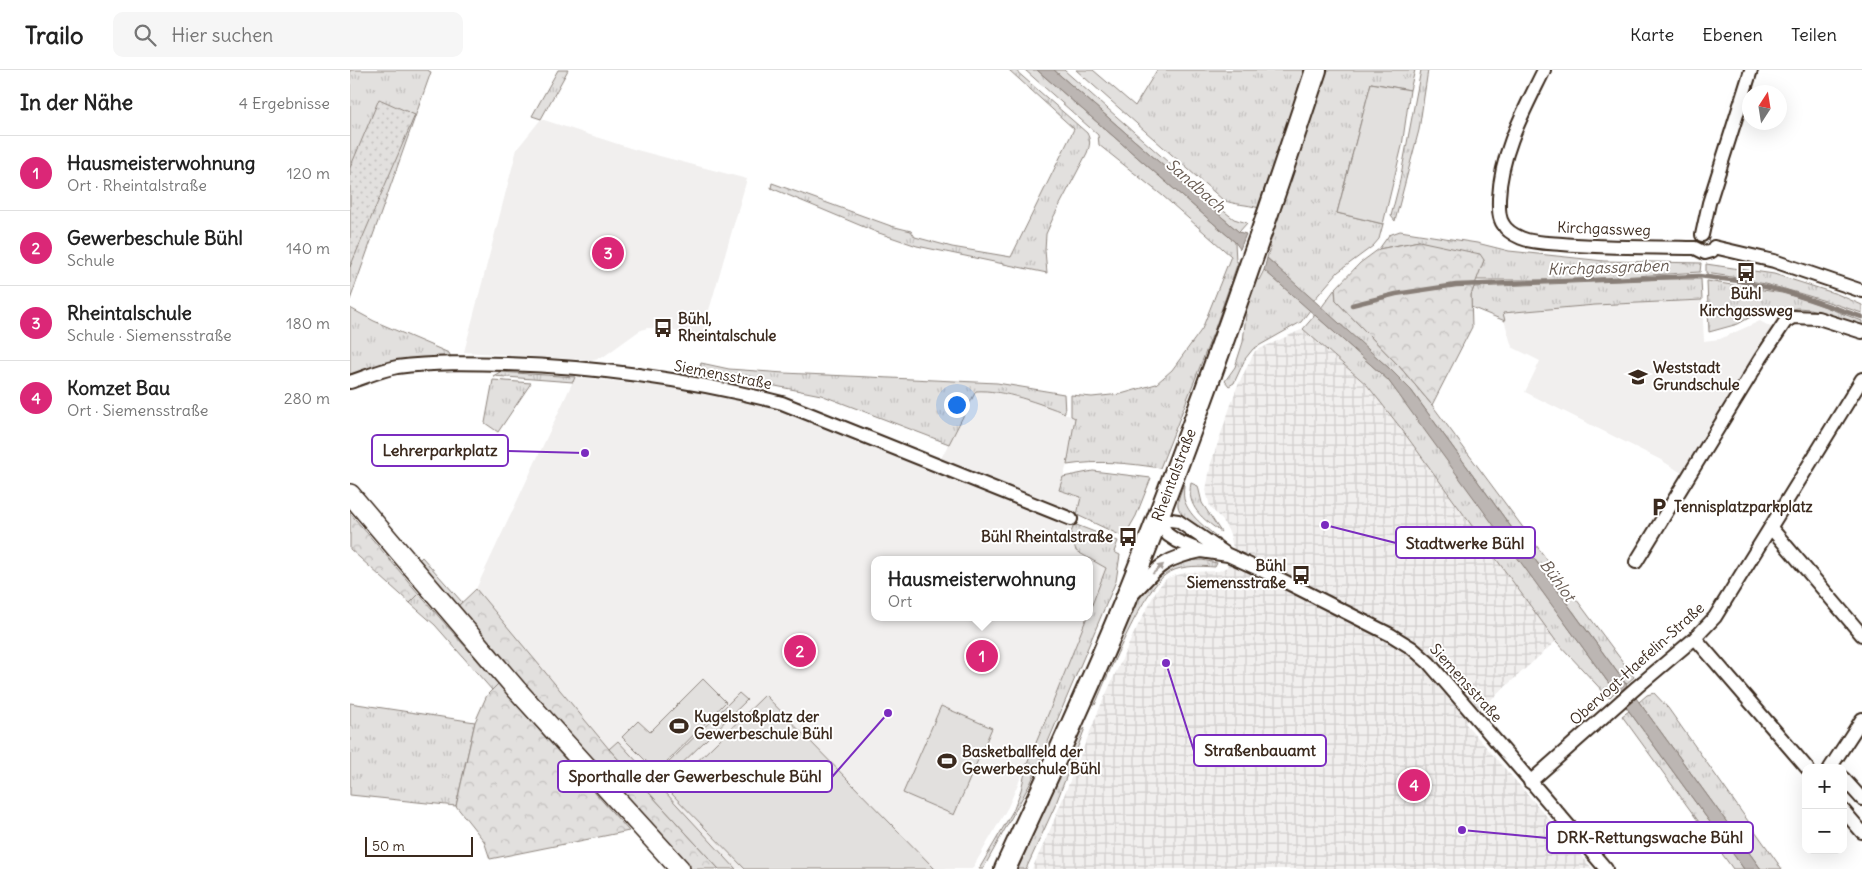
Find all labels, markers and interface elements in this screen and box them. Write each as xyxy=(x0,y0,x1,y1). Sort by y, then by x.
search box xyxy=(113,12,463,57)
text: Trailo xyxy=(25,20,83,50)
icon: search xyxy=(131,21,159,49)
text: Hier suchen xyxy=(171,23,273,47)
text: Karte xyxy=(1630,23,1674,46)
text: Ebenen xyxy=(1702,23,1763,46)
text: Teilen xyxy=(1791,23,1837,46)
north arrow xyxy=(1742,85,1787,130)
text: In der Nähe xyxy=(20,89,133,116)
text: 4 Ergebnisse xyxy=(239,93,330,113)
text: Hausmeisterwohnung xyxy=(67,151,255,175)
water label: Sandbach xyxy=(1162,154,1230,217)
text: 1 xyxy=(33,163,39,183)
text: 120 m xyxy=(287,163,330,183)
text: Ort · Rheintalstraße xyxy=(67,175,207,195)
street label: Kirchgassweg xyxy=(1557,217,1651,240)
text: Gewerbeschule Bühl xyxy=(67,226,243,250)
pin: 3 xyxy=(592,234,624,272)
text: 2 xyxy=(32,238,40,258)
text: 140 m xyxy=(286,238,330,258)
text: Schule xyxy=(67,250,115,270)
water label: Kirchgassgraben xyxy=(1547,255,1670,279)
bus stop icon: Bühl Kirchgassweg xyxy=(1735,261,1757,283)
place label: Bühl Kirchgassweg xyxy=(1699,284,1793,321)
text: Rheintalschule xyxy=(67,301,192,325)
place label: Bühl, Rheintalschule xyxy=(678,309,776,345)
text: 3 xyxy=(31,313,41,333)
text: 180 m xyxy=(286,313,330,333)
bus stop icon: Bühl, Rheintalschule xyxy=(652,317,674,339)
text: Schule · Siemensstraße xyxy=(67,325,232,345)
street label: Siemensstraße xyxy=(673,356,774,393)
place label: Weststadt Grundschule xyxy=(1653,358,1739,394)
school or university icon: Weststadt Grundschule xyxy=(1627,366,1649,388)
text: Komzet Bau xyxy=(67,376,170,400)
text: 4 xyxy=(31,388,41,408)
text: 280 m xyxy=(284,388,330,408)
your location xyxy=(944,392,970,418)
text: Ort · Siemensstraße xyxy=(67,400,208,420)
street label: Rheintalstraße xyxy=(1147,426,1200,524)
callout: Lehrerparkplatz xyxy=(372,435,508,466)
text: Lehrerparkplatz xyxy=(382,440,498,461)
parking icon: Tennisplatzparkplatz xyxy=(1648,496,1670,518)
place label: Tennisplatzparkplatz xyxy=(1674,497,1813,517)
bus stop icon: Bühl Rheintalstraße xyxy=(1117,526,1139,548)
place label: Bühl Rheintalstraße xyxy=(981,527,1113,546)
callout: Stadtwerke Bühl xyxy=(1396,527,1535,558)
text: Stadtwerke Bühl xyxy=(1406,533,1524,553)
water label: Bühlot xyxy=(1536,555,1581,607)
popup xyxy=(871,556,1093,621)
place label: Bühl Siemensstraße xyxy=(1187,556,1286,592)
one-way arrow xyxy=(1151,563,1164,574)
bus stop icon: Bühl Siemensstraße xyxy=(1290,564,1312,586)
text: Hausmeisterwohnung xyxy=(888,567,1076,591)
text: Ort xyxy=(888,591,912,611)
street label: Obervogt-Haefelin-Straße xyxy=(1565,598,1708,729)
pin: 2 xyxy=(784,632,816,670)
pin: 1 xyxy=(966,637,998,675)
street label: Siemensstraße xyxy=(1426,639,1507,726)
place label: Kugelstoßplatz der Gewerbeschule Bühl xyxy=(694,707,833,743)
sports icon: Kugelstoßplatz der Gewerbeschule Bühl xyxy=(668,715,690,737)
callout: Straßenbauamt xyxy=(1194,735,1326,766)
text: Straßenbauamt xyxy=(1204,740,1316,760)
place label: Basketballfeld der Gewerbeschule Bühl xyxy=(962,742,1101,778)
sports icon: Basketballfeld der Gewerbeschule Bühl xyxy=(936,750,958,772)
callout: Sporthalle der Gewerbeschule Bühl xyxy=(558,761,832,792)
map controls xyxy=(1802,764,1847,854)
button: + xyxy=(1802,764,1847,809)
text: Sporthalle der Gewerbeschule Bühl xyxy=(568,766,822,787)
pin: 4 xyxy=(1398,766,1430,804)
button: − xyxy=(1802,809,1847,854)
callout: DRK-Rettungswache Bühl xyxy=(1547,822,1753,853)
text: DRK-Rettungswache Bühl xyxy=(1557,827,1743,848)
scale bar xyxy=(365,834,472,857)
text: 50 m xyxy=(372,837,405,855)

